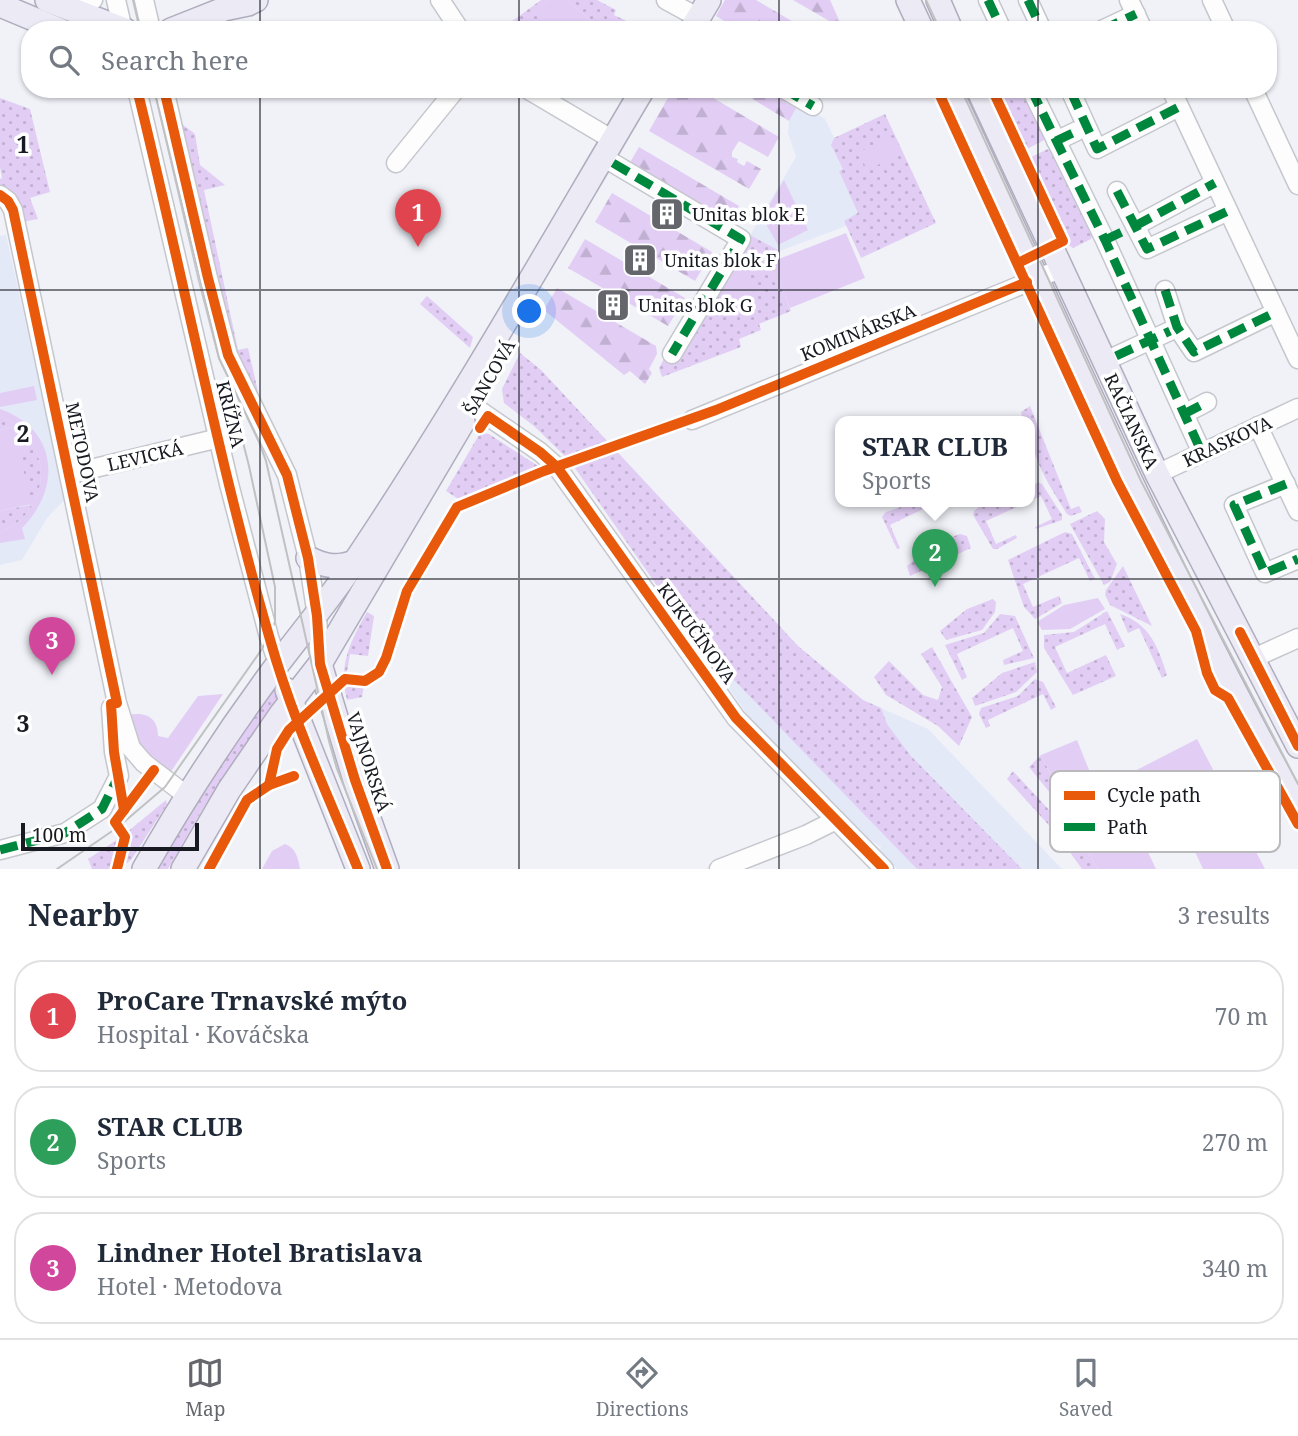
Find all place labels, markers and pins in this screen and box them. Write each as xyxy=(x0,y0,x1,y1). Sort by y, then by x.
pin: 1 xyxy=(395,189,441,247)
building icon: Unitas blok E xyxy=(648,195,686,233)
place label: Unitas blok E xyxy=(692,202,805,226)
building icon: Unitas blok F xyxy=(621,241,659,279)
place label: Unitas blok F xyxy=(664,248,776,272)
building icon: Unitas blok G xyxy=(594,286,632,324)
place label: Unitas blok G xyxy=(638,293,753,317)
pin: 2 xyxy=(912,529,958,587)
pin: 3 xyxy=(29,617,75,675)

